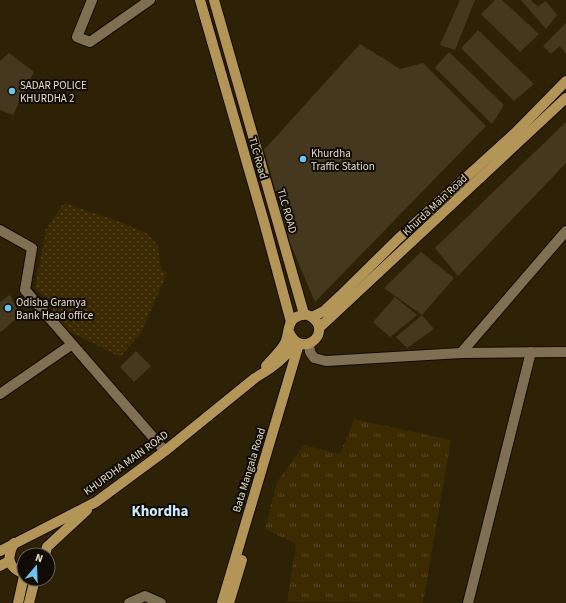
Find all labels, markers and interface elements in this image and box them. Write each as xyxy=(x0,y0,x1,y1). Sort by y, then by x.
place label: SADAR POLICE KHURDHA 2 xyxy=(20,78,87,106)
marker: SADAR POLICE KHURDHA 2 xyxy=(7,86,17,96)
street label: TLC Road xyxy=(245,135,271,181)
place label: Khurdha Traffic Station xyxy=(311,146,375,174)
marker: Khurdha Traffic Station xyxy=(298,154,308,164)
street label: Khurda Main Road xyxy=(399,171,471,239)
street label: TLC ROAD xyxy=(274,187,301,235)
place label: Odisha Gramya Bank Head office xyxy=(16,295,94,323)
marker: Odisha Gramya Bank Head office xyxy=(3,303,13,313)
street label: Bata Mangala Road xyxy=(229,426,269,514)
street label: KHURDHA MAIN ROAD xyxy=(81,427,172,499)
district label: Khordha xyxy=(132,501,189,522)
north arrow xyxy=(16,547,56,587)
text: N xyxy=(33,550,45,566)

